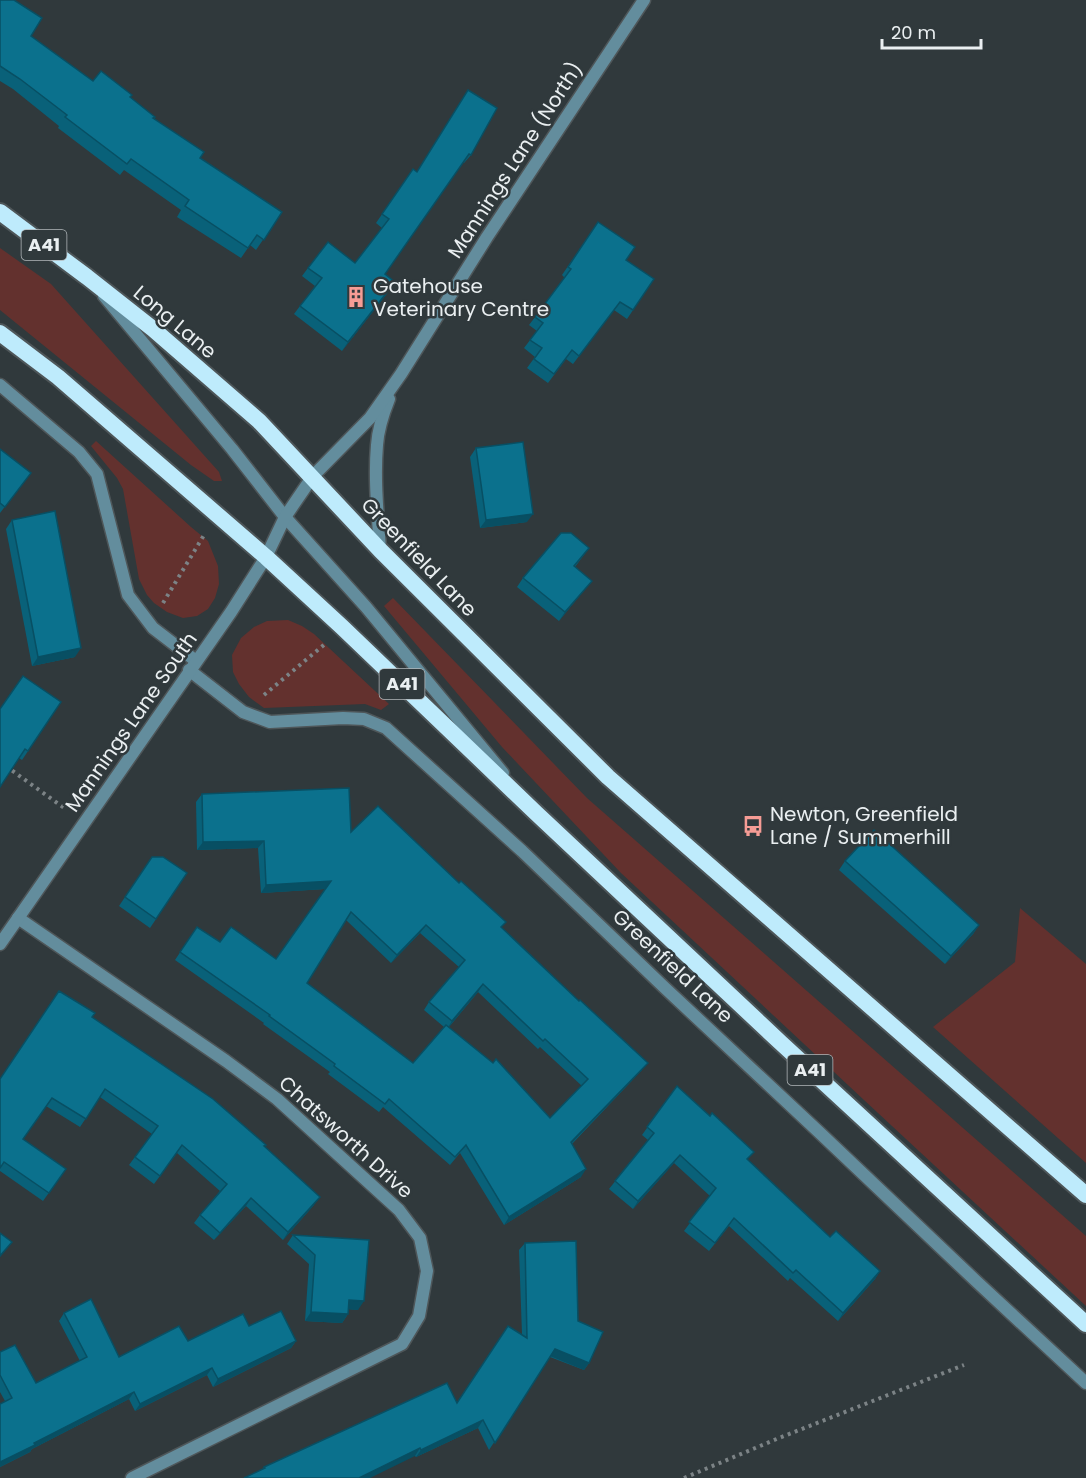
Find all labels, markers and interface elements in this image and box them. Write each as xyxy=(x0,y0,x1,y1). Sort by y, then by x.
scale bar xyxy=(882,12,981,50)
text: 20 m xyxy=(891,20,936,45)
street label: Mannings Lane (North) xyxy=(441,57,589,263)
road number: A41 xyxy=(22,230,66,260)
place label: Gatehouse Veterinary Centre xyxy=(373,272,549,323)
street label: Long Lane xyxy=(128,279,222,365)
building icon: Gatehouse Veterinary Centre xyxy=(344,285,368,309)
street label: Greenfield Lane xyxy=(355,491,483,623)
street label: Mannings Lane South xyxy=(58,627,204,817)
road number: A41 xyxy=(380,669,424,699)
place label: Newton, Greenfield Lane / Summerhill xyxy=(770,800,958,851)
bus stop icon: Newton, Greenfield Lane / Summerhill xyxy=(741,814,765,838)
street label: Greenfield Lane xyxy=(607,903,739,1029)
road number: A41 xyxy=(788,1055,832,1085)
street label: Chatsworth Drive xyxy=(273,1069,419,1205)

